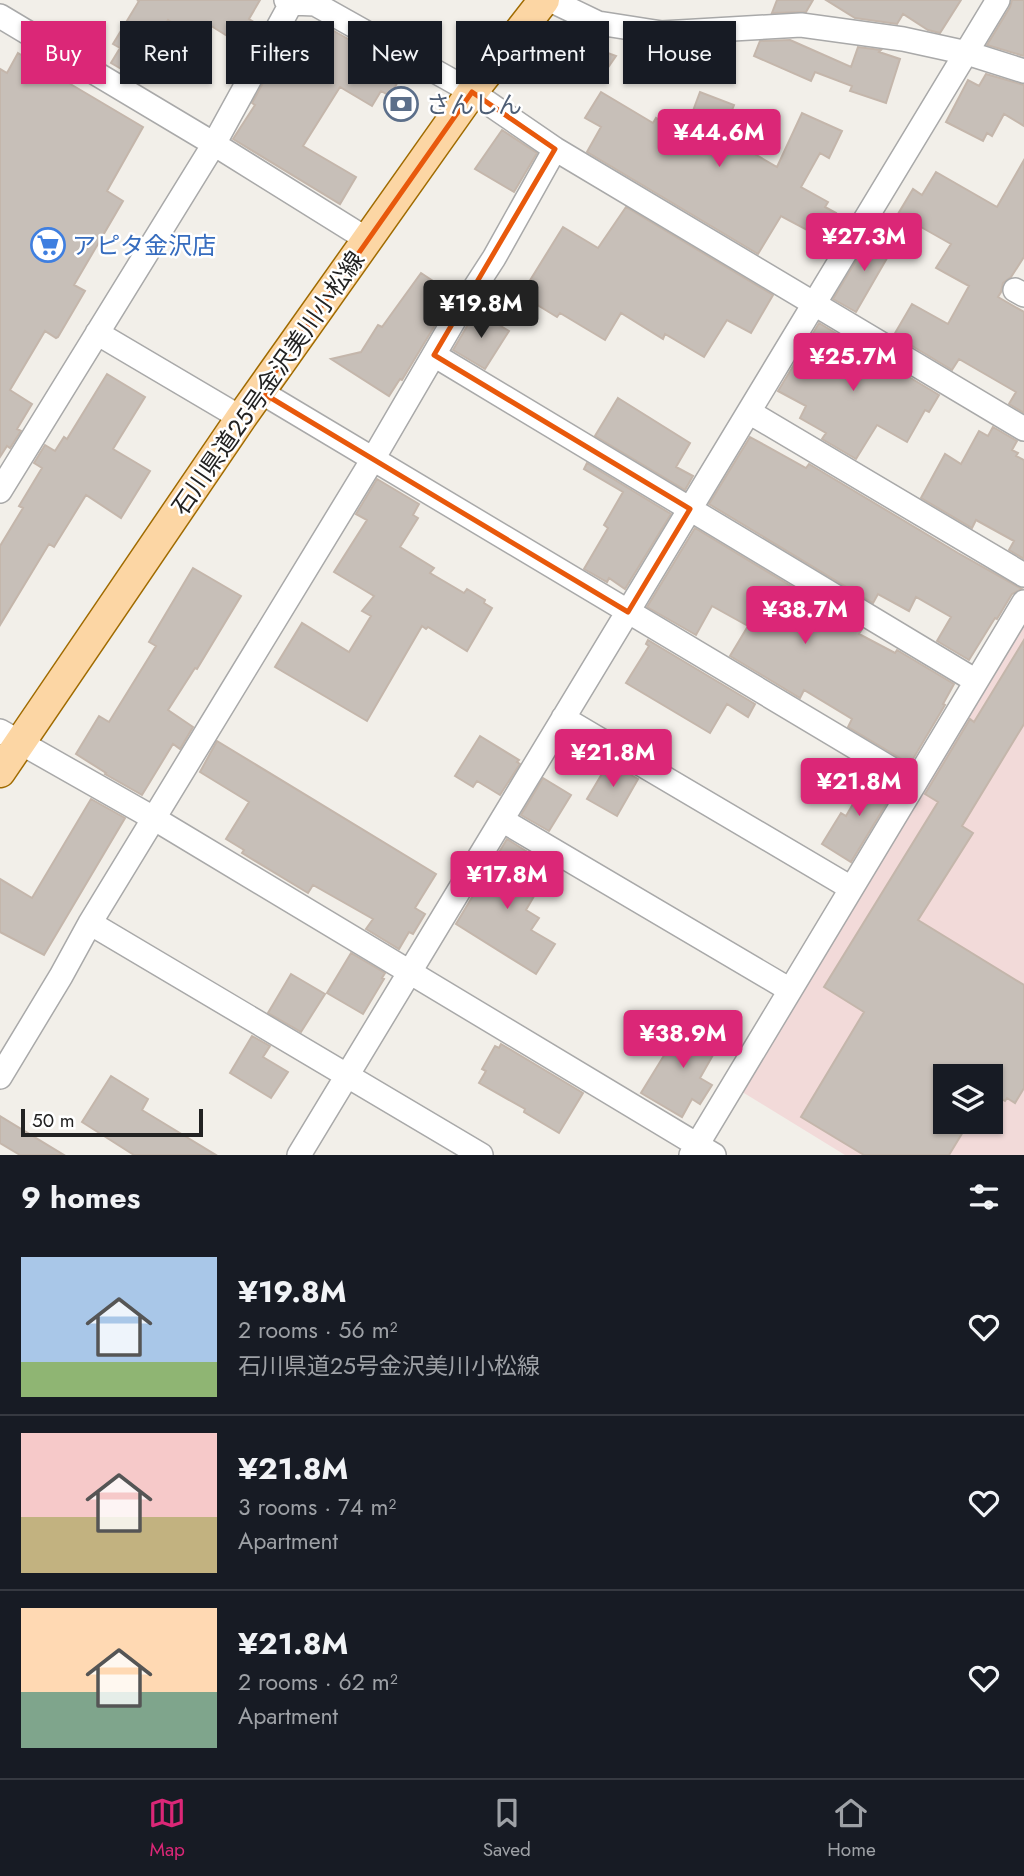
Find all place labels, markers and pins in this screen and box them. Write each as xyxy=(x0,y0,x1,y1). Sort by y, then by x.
bank icon: さんしん xyxy=(382,85,420,123)
place label: さんしん xyxy=(426,87,522,122)
pin: ¥44.6M xyxy=(662,110,776,169)
pin: ¥27.3M xyxy=(807,214,921,273)
supermarket icon: アピタ金沢店 xyxy=(29,226,67,264)
place label: アピタ金沢店 xyxy=(72,228,216,263)
pin: ¥19.8M xyxy=(424,280,538,340)
pin: ¥25.7M xyxy=(796,334,910,393)
pin: ¥38.7M xyxy=(748,586,862,646)
pin: ¥21.8M xyxy=(556,730,670,789)
pin: ¥21.8M xyxy=(802,758,916,818)
pin: ¥17.8M xyxy=(450,852,564,911)
pin: ¥38.9M xyxy=(626,1010,740,1070)

